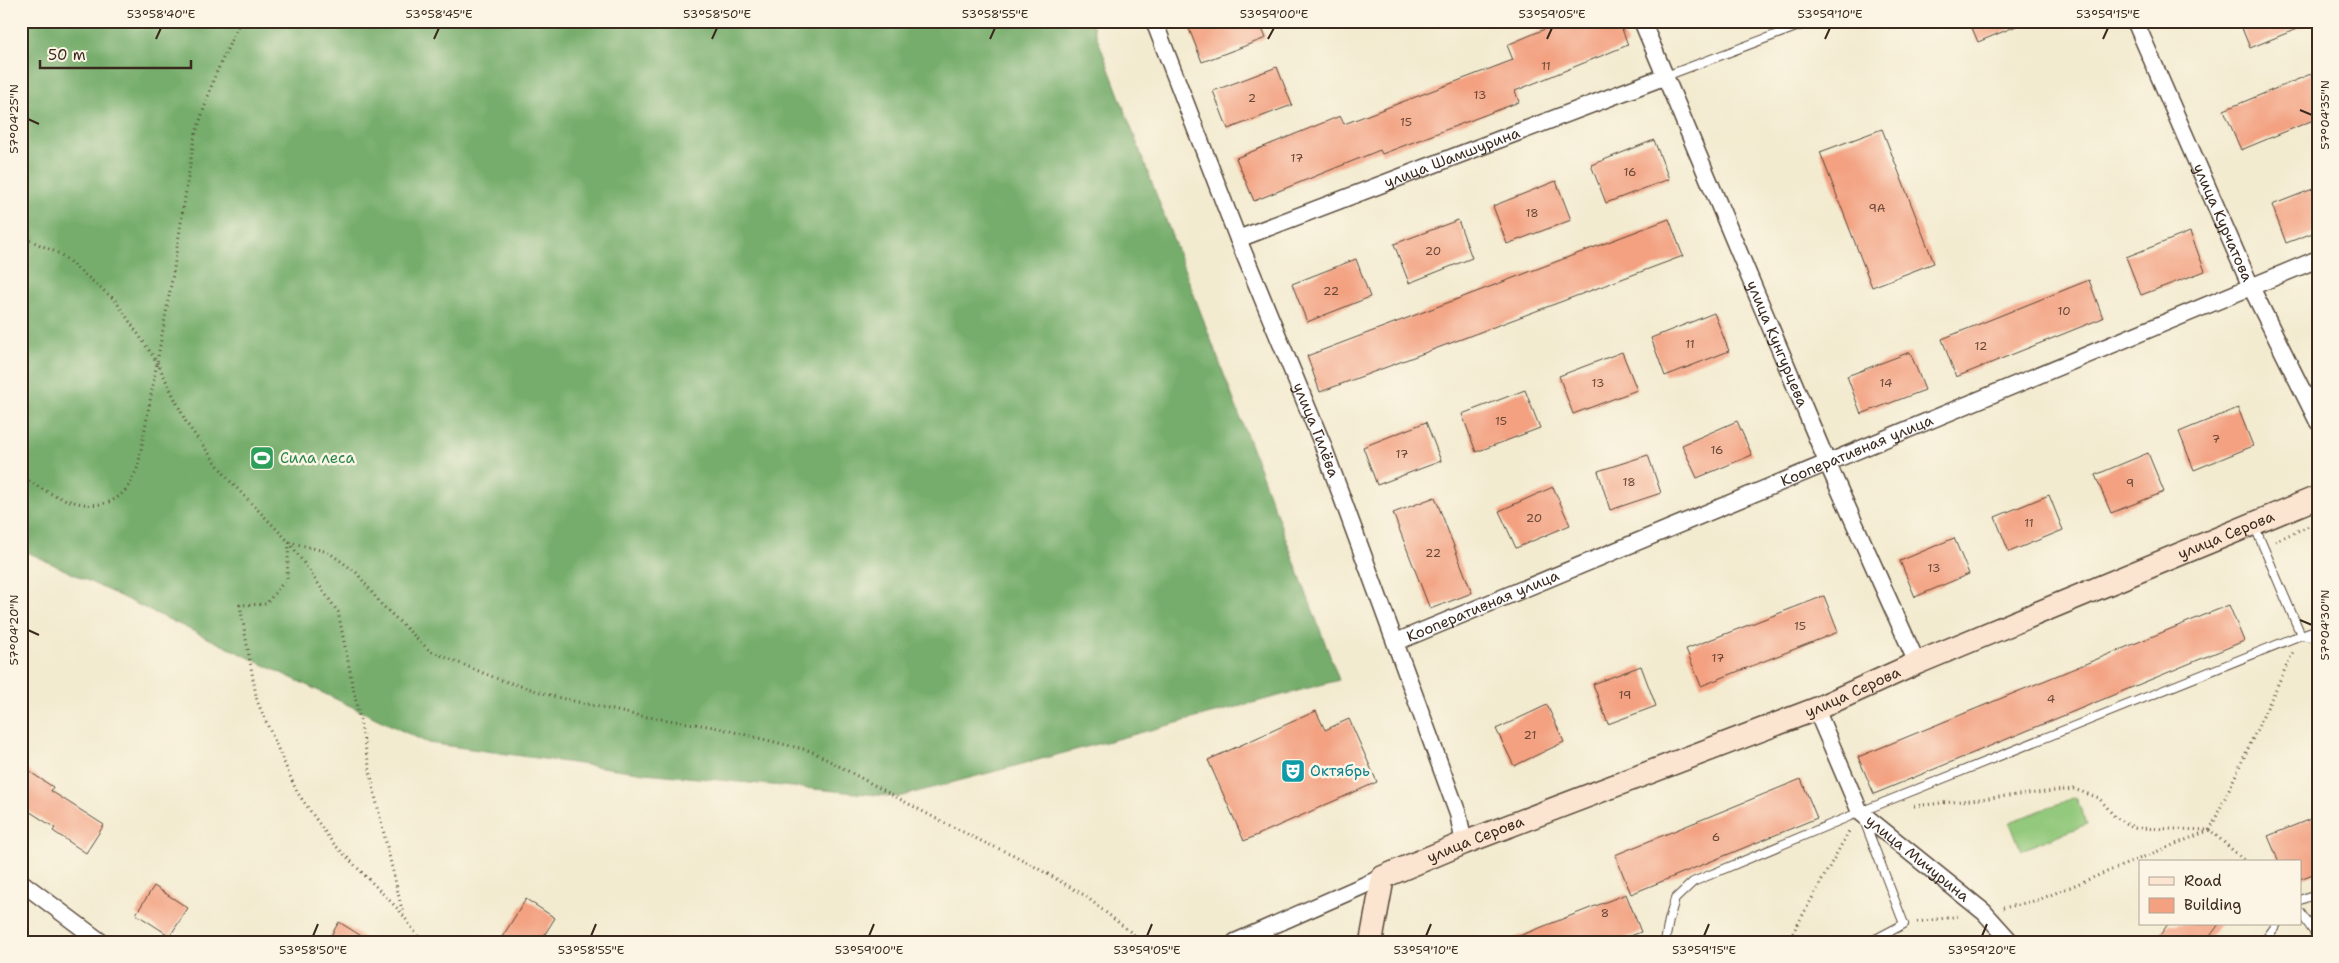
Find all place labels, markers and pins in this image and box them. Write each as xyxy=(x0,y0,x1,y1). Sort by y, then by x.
sports icon: Сила леса xyxy=(249,445,275,471)
place label: Сила леса xyxy=(280,448,355,468)
theatre icon: Октябрь xyxy=(1280,758,1306,784)
place label: Октябрь xyxy=(1310,761,1370,781)

